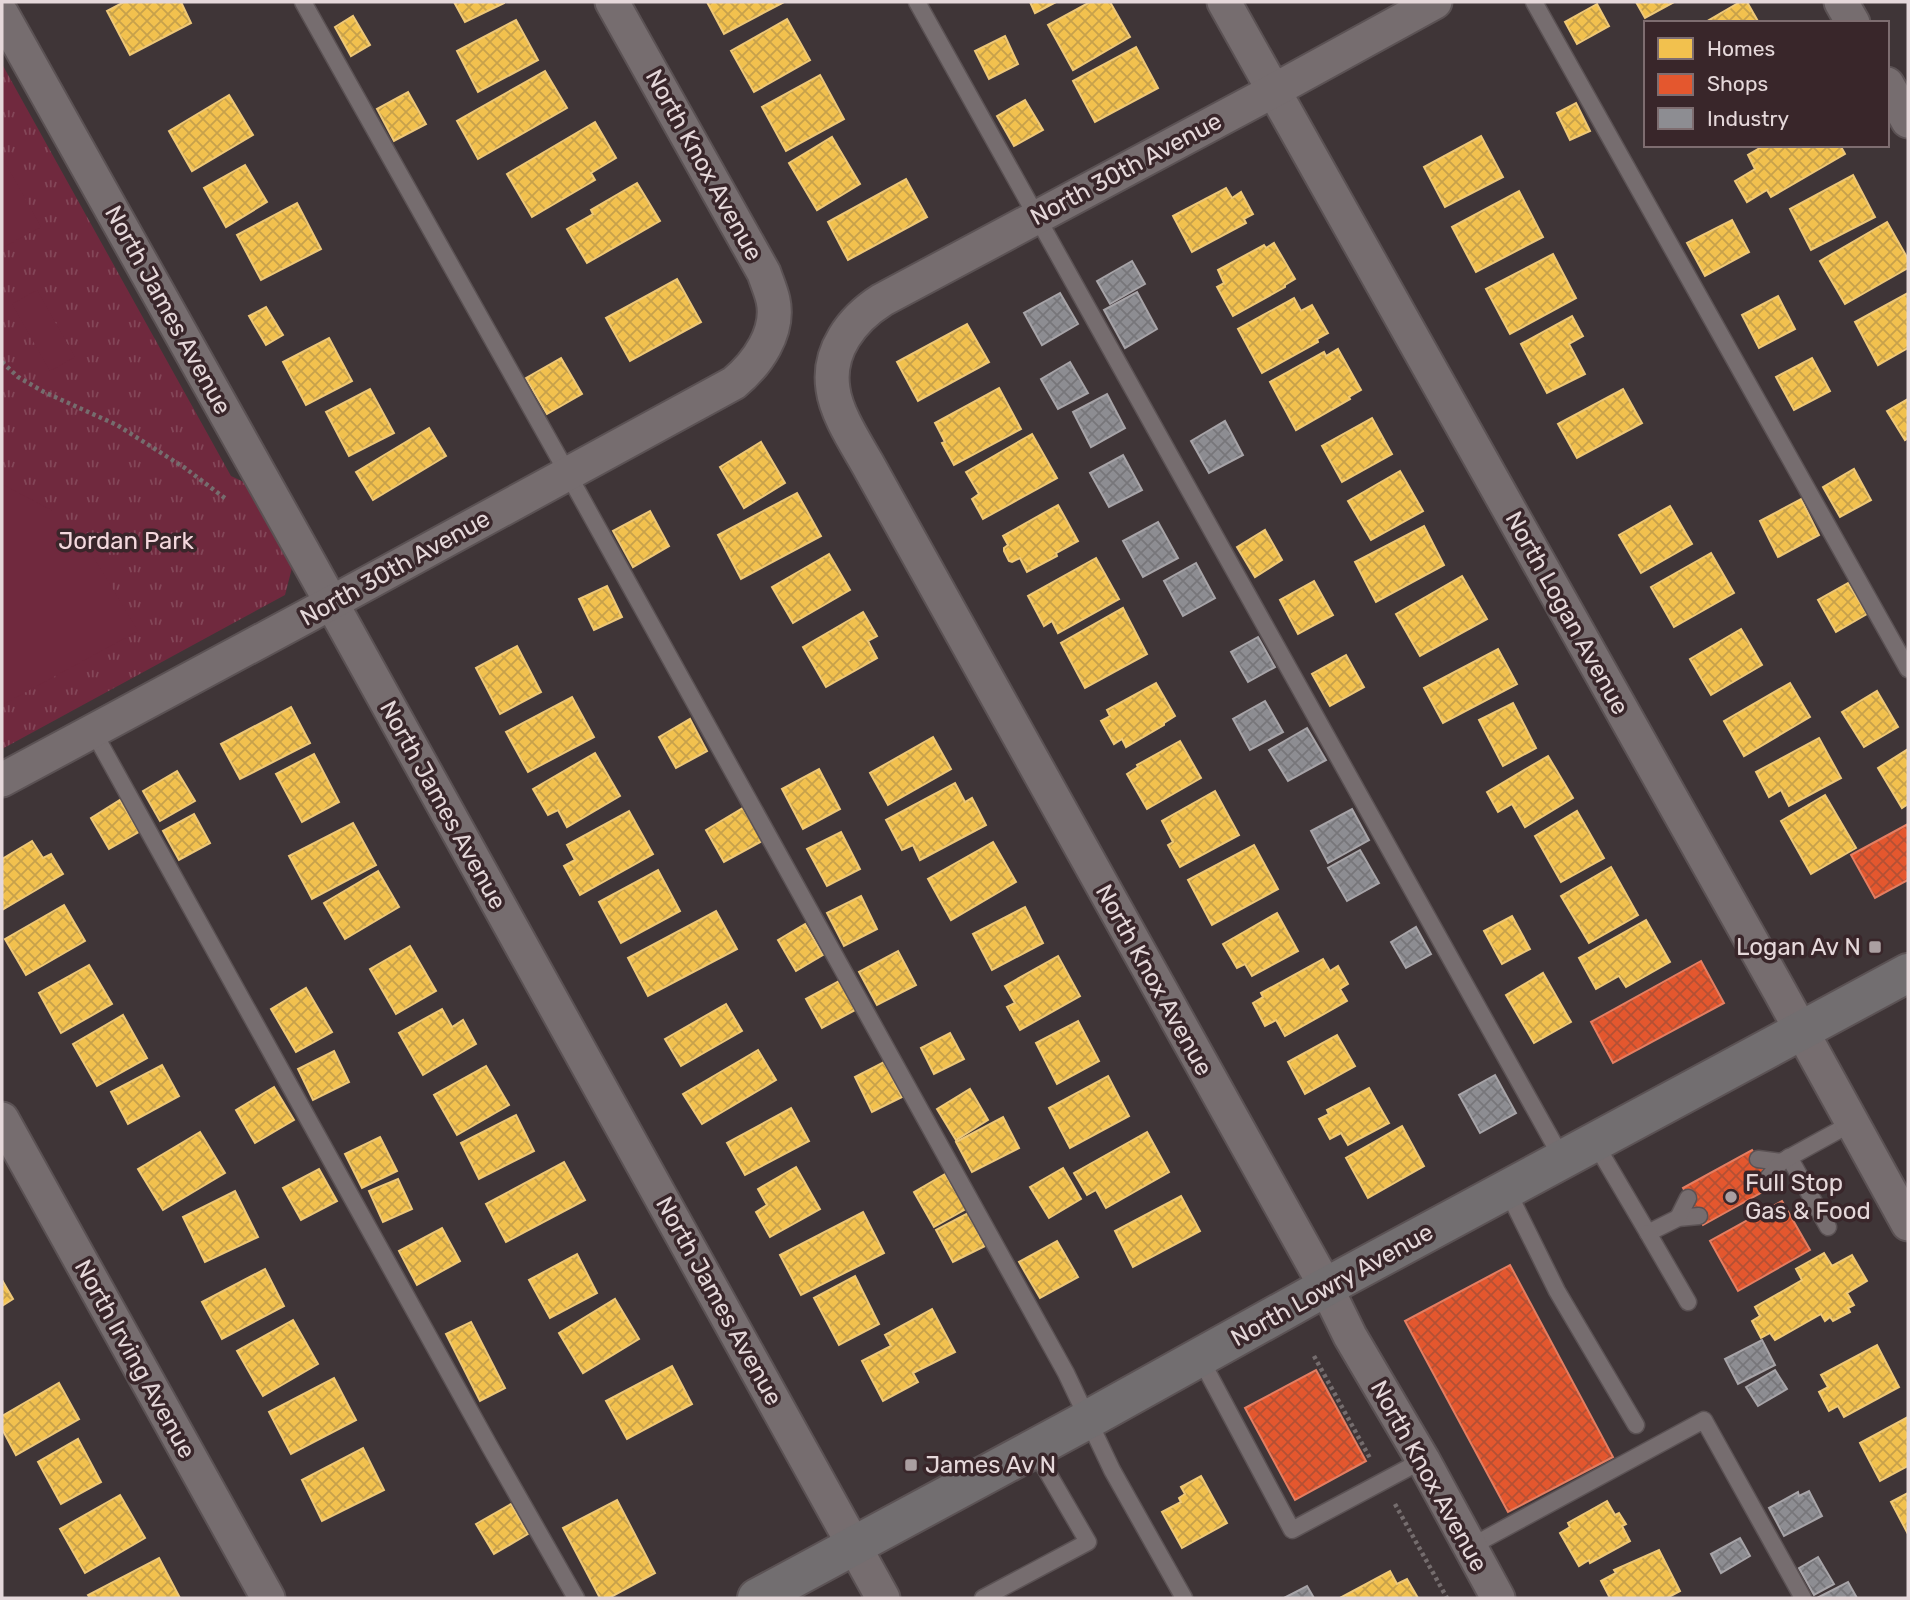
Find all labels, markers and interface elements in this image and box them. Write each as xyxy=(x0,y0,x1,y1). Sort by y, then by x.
legend xyxy=(1644,21,1889,147)
text: Homes xyxy=(1707,36,1775,61)
street label: North Knox Avenue xyxy=(640,65,768,265)
text: Shops xyxy=(1707,71,1768,96)
text: Industry xyxy=(1707,106,1789,131)
street label: North 30th Avenue xyxy=(1026,107,1226,231)
street label: North James Avenue xyxy=(99,201,237,419)
street label: North 30th Avenue xyxy=(295,504,495,632)
street label: North Logan Avenue xyxy=(1500,507,1634,719)
park label: Jordan Park xyxy=(58,527,194,555)
street label: North James Avenue xyxy=(374,696,512,914)
street label: North Knox Avenue xyxy=(1090,880,1218,1080)
place label: Logan Av N xyxy=(1736,933,1861,961)
marker: Logan Av N xyxy=(1867,939,1883,955)
place label: Full Stop Gas & Food xyxy=(1745,1169,1871,1225)
marker: Full Stop Gas & Food xyxy=(1723,1189,1739,1205)
street label: North James Avenue xyxy=(650,1192,788,1410)
street label: North Lowry Avenue xyxy=(1226,1218,1438,1352)
street label: North Irving Avenue xyxy=(69,1255,201,1463)
street label: North Knox Avenue xyxy=(1365,1376,1493,1576)
place label: James Av N xyxy=(925,1451,1056,1479)
marker: James Av N xyxy=(903,1457,919,1473)

